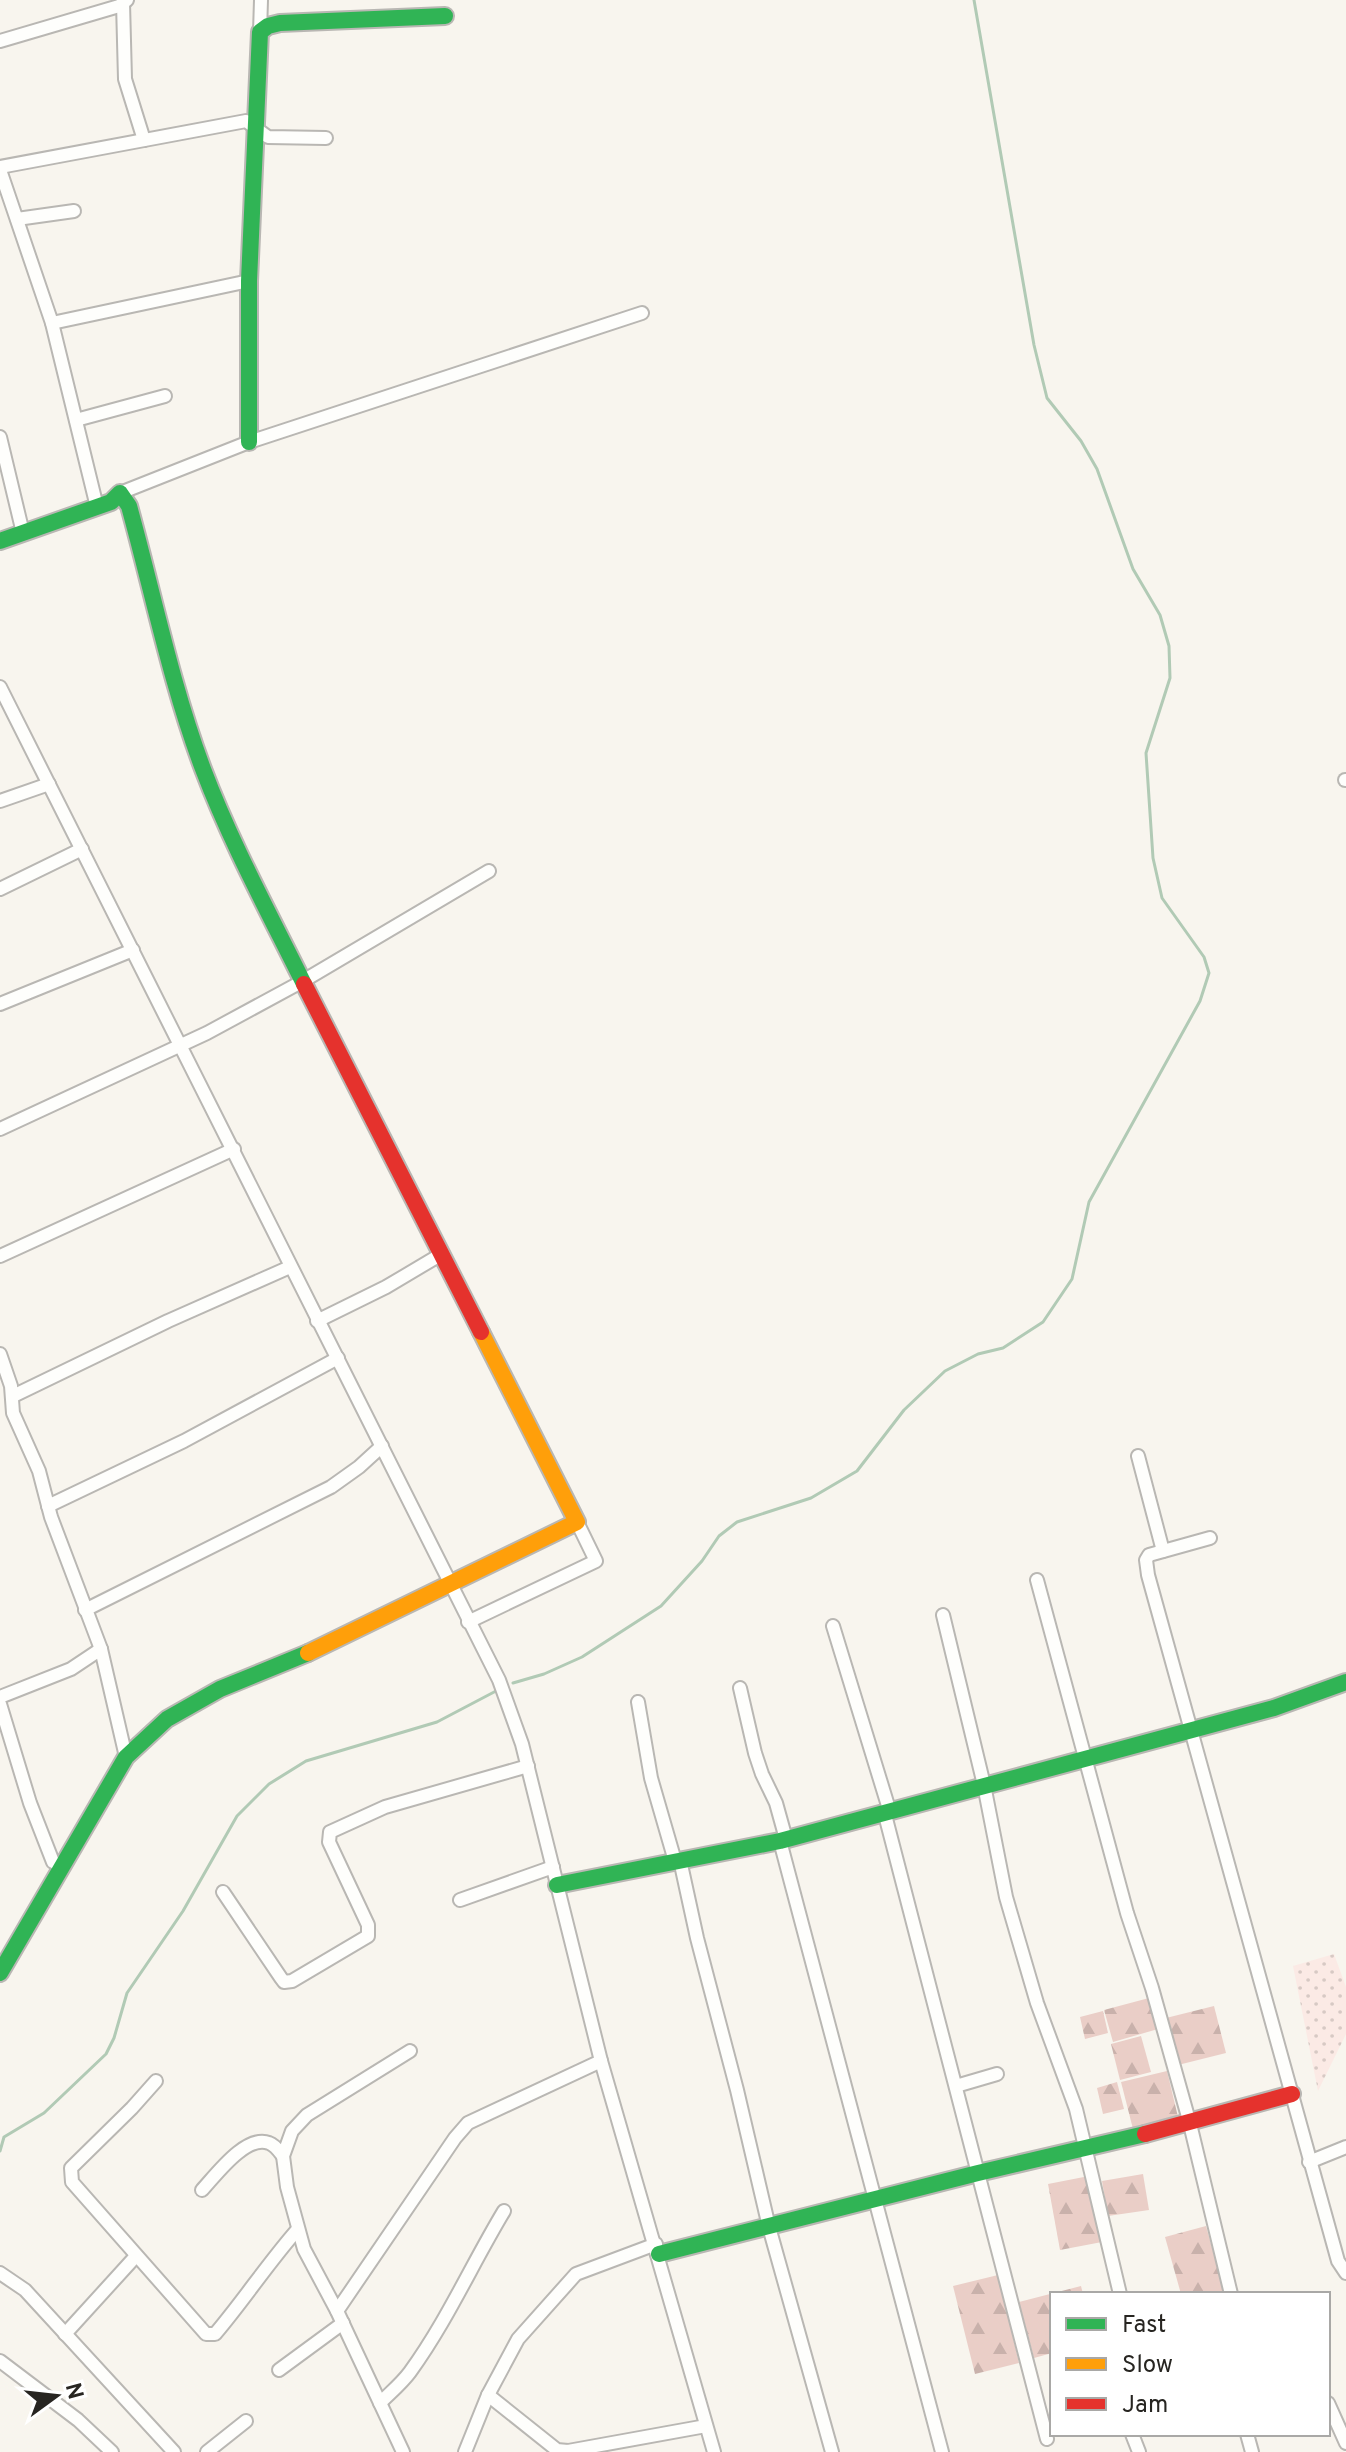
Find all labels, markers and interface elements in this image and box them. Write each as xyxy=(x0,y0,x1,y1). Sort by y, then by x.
legend xyxy=(1050,2292,1330,2436)
text: Fast xyxy=(1122,2311,1166,2341)
text: Slow xyxy=(1122,2351,1173,2381)
north arrow xyxy=(16,2356,96,2436)
text: N xyxy=(58,2380,88,2403)
text: Jam xyxy=(1122,2391,1168,2421)

